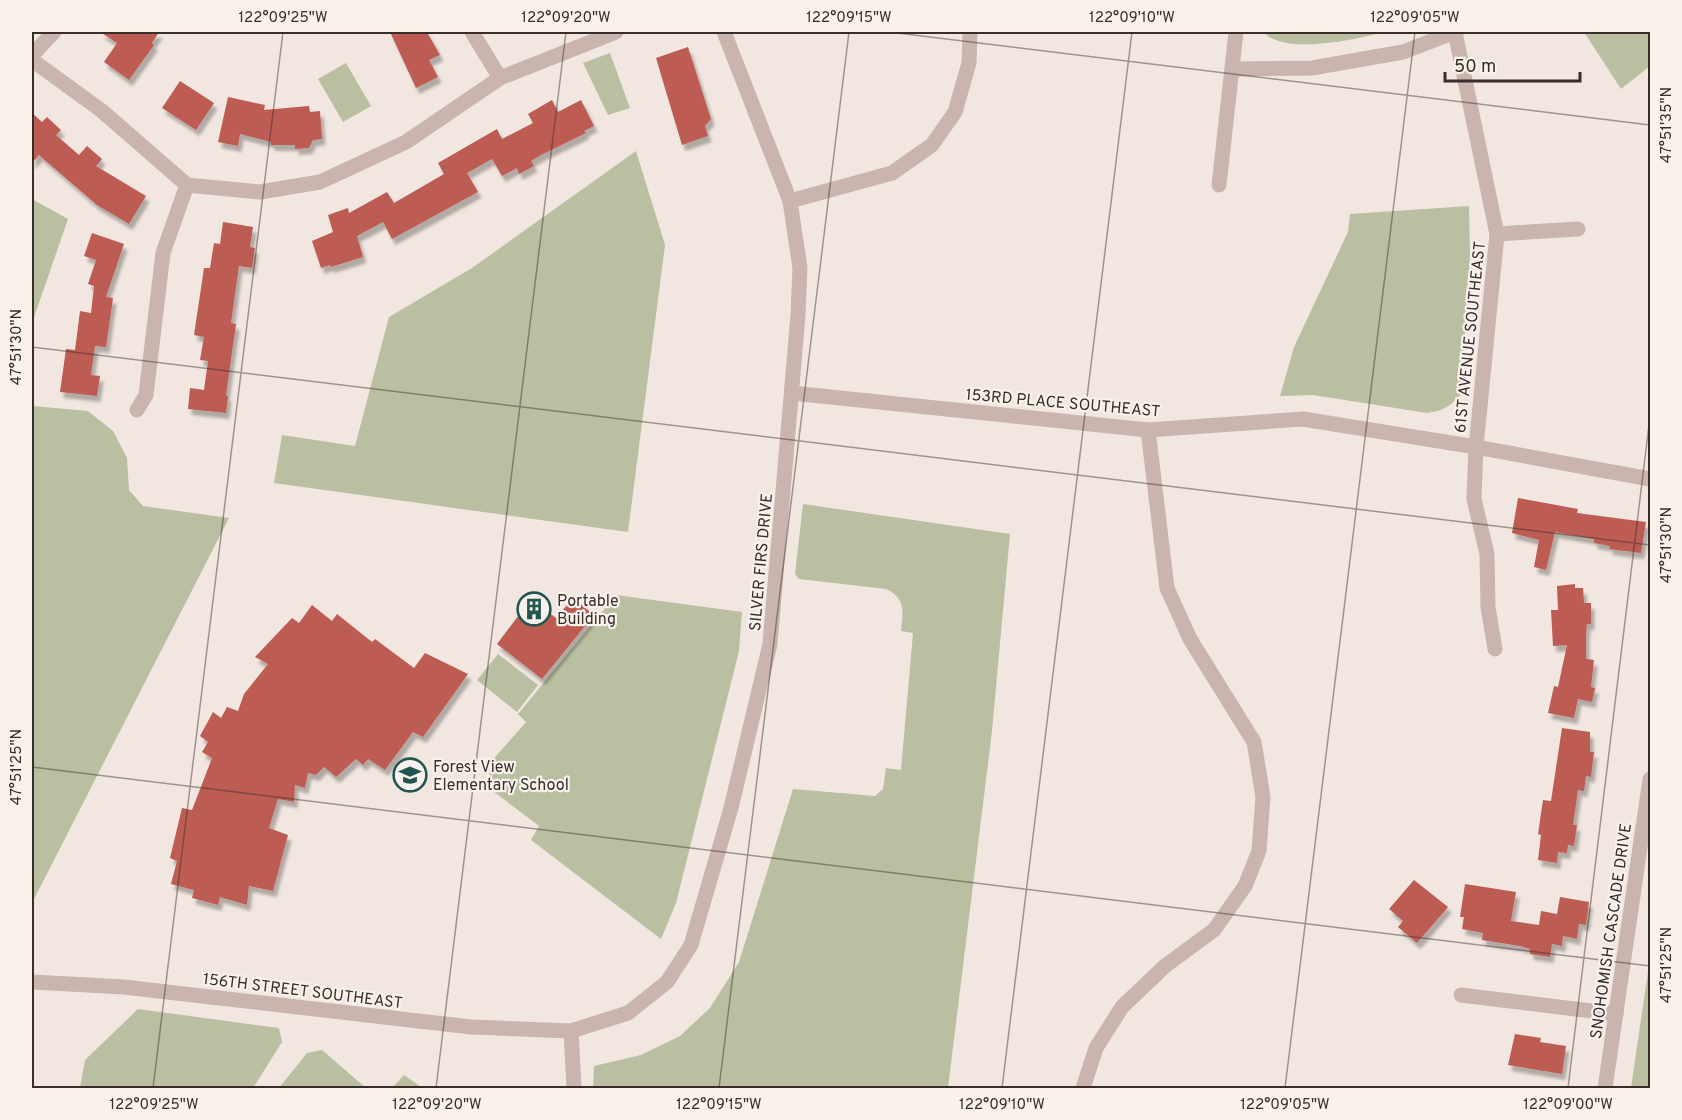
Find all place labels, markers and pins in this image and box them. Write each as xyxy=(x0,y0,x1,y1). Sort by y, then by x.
building icon: Portable Building xyxy=(516,591,552,627)
place label: Portable Building xyxy=(557,592,619,630)
school or university icon: Forest View Elementary School xyxy=(392,757,428,793)
place label: Forest View Elementary School xyxy=(433,758,569,796)

